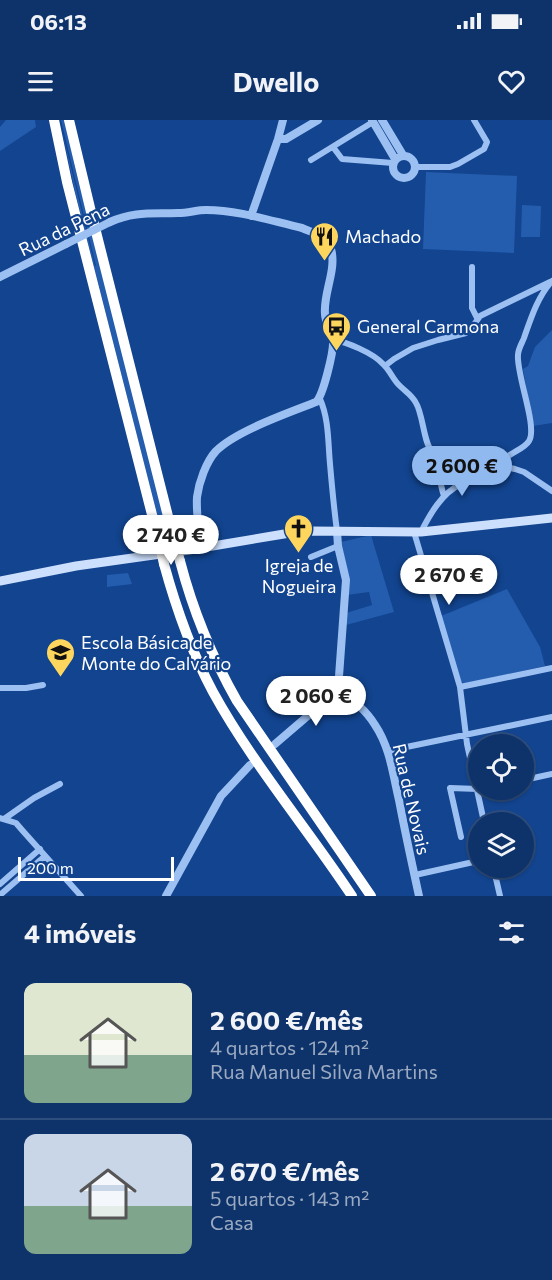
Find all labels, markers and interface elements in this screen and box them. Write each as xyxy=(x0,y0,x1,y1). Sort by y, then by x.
text: 06:13 xyxy=(30,8,87,35)
icon: menu xyxy=(24,65,57,98)
text: Dwello xyxy=(233,65,319,98)
icon: heart xyxy=(495,65,528,98)
street label: Rua da Pena xyxy=(15,198,113,260)
restaurant icon: Machado xyxy=(308,220,340,262)
place label: Machado xyxy=(345,225,421,247)
bus stop icon: General Carmona xyxy=(320,310,352,352)
place label: General Carmona xyxy=(357,315,499,337)
pin: 2 600 € xyxy=(407,446,517,497)
text: 2 600 € xyxy=(426,453,498,477)
church icon: Igreja de Nogueira xyxy=(283,512,315,554)
pin: 2 740 € xyxy=(116,515,226,566)
text: 2 740 € xyxy=(137,522,205,546)
place label: Igreja de Nogueira xyxy=(262,554,336,597)
pin: 2 670 € xyxy=(394,555,504,606)
text: 2 670 € xyxy=(414,562,484,586)
place label: Escola Básica de Monte do Calvário xyxy=(81,631,231,674)
school or university icon: Escola Básica de Monte do Calvário xyxy=(44,636,76,678)
pin: 2 060 € xyxy=(261,676,371,727)
text: 2 060 € xyxy=(280,683,352,707)
map controls xyxy=(468,734,534,878)
button: locate xyxy=(468,734,534,800)
street label: Rua de Novais xyxy=(389,741,435,857)
button: layers xyxy=(468,812,534,878)
scale bar xyxy=(18,854,174,882)
text: 200 m xyxy=(27,858,74,877)
icon: filters xyxy=(495,916,528,949)
text: 4 imóveis xyxy=(24,917,136,948)
text: 2 600 €/mês xyxy=(210,1004,363,1035)
icon: home xyxy=(72,1007,144,1079)
text: 4 quartos · 124 m² xyxy=(210,1035,369,1059)
text: Rua Manuel Silva Martins xyxy=(210,1059,438,1083)
text: 2 670 €/mês xyxy=(210,1155,360,1186)
icon: home xyxy=(72,1158,144,1230)
text: 5 quartos · 143 m² xyxy=(210,1186,369,1210)
text: Casa xyxy=(210,1210,254,1234)

